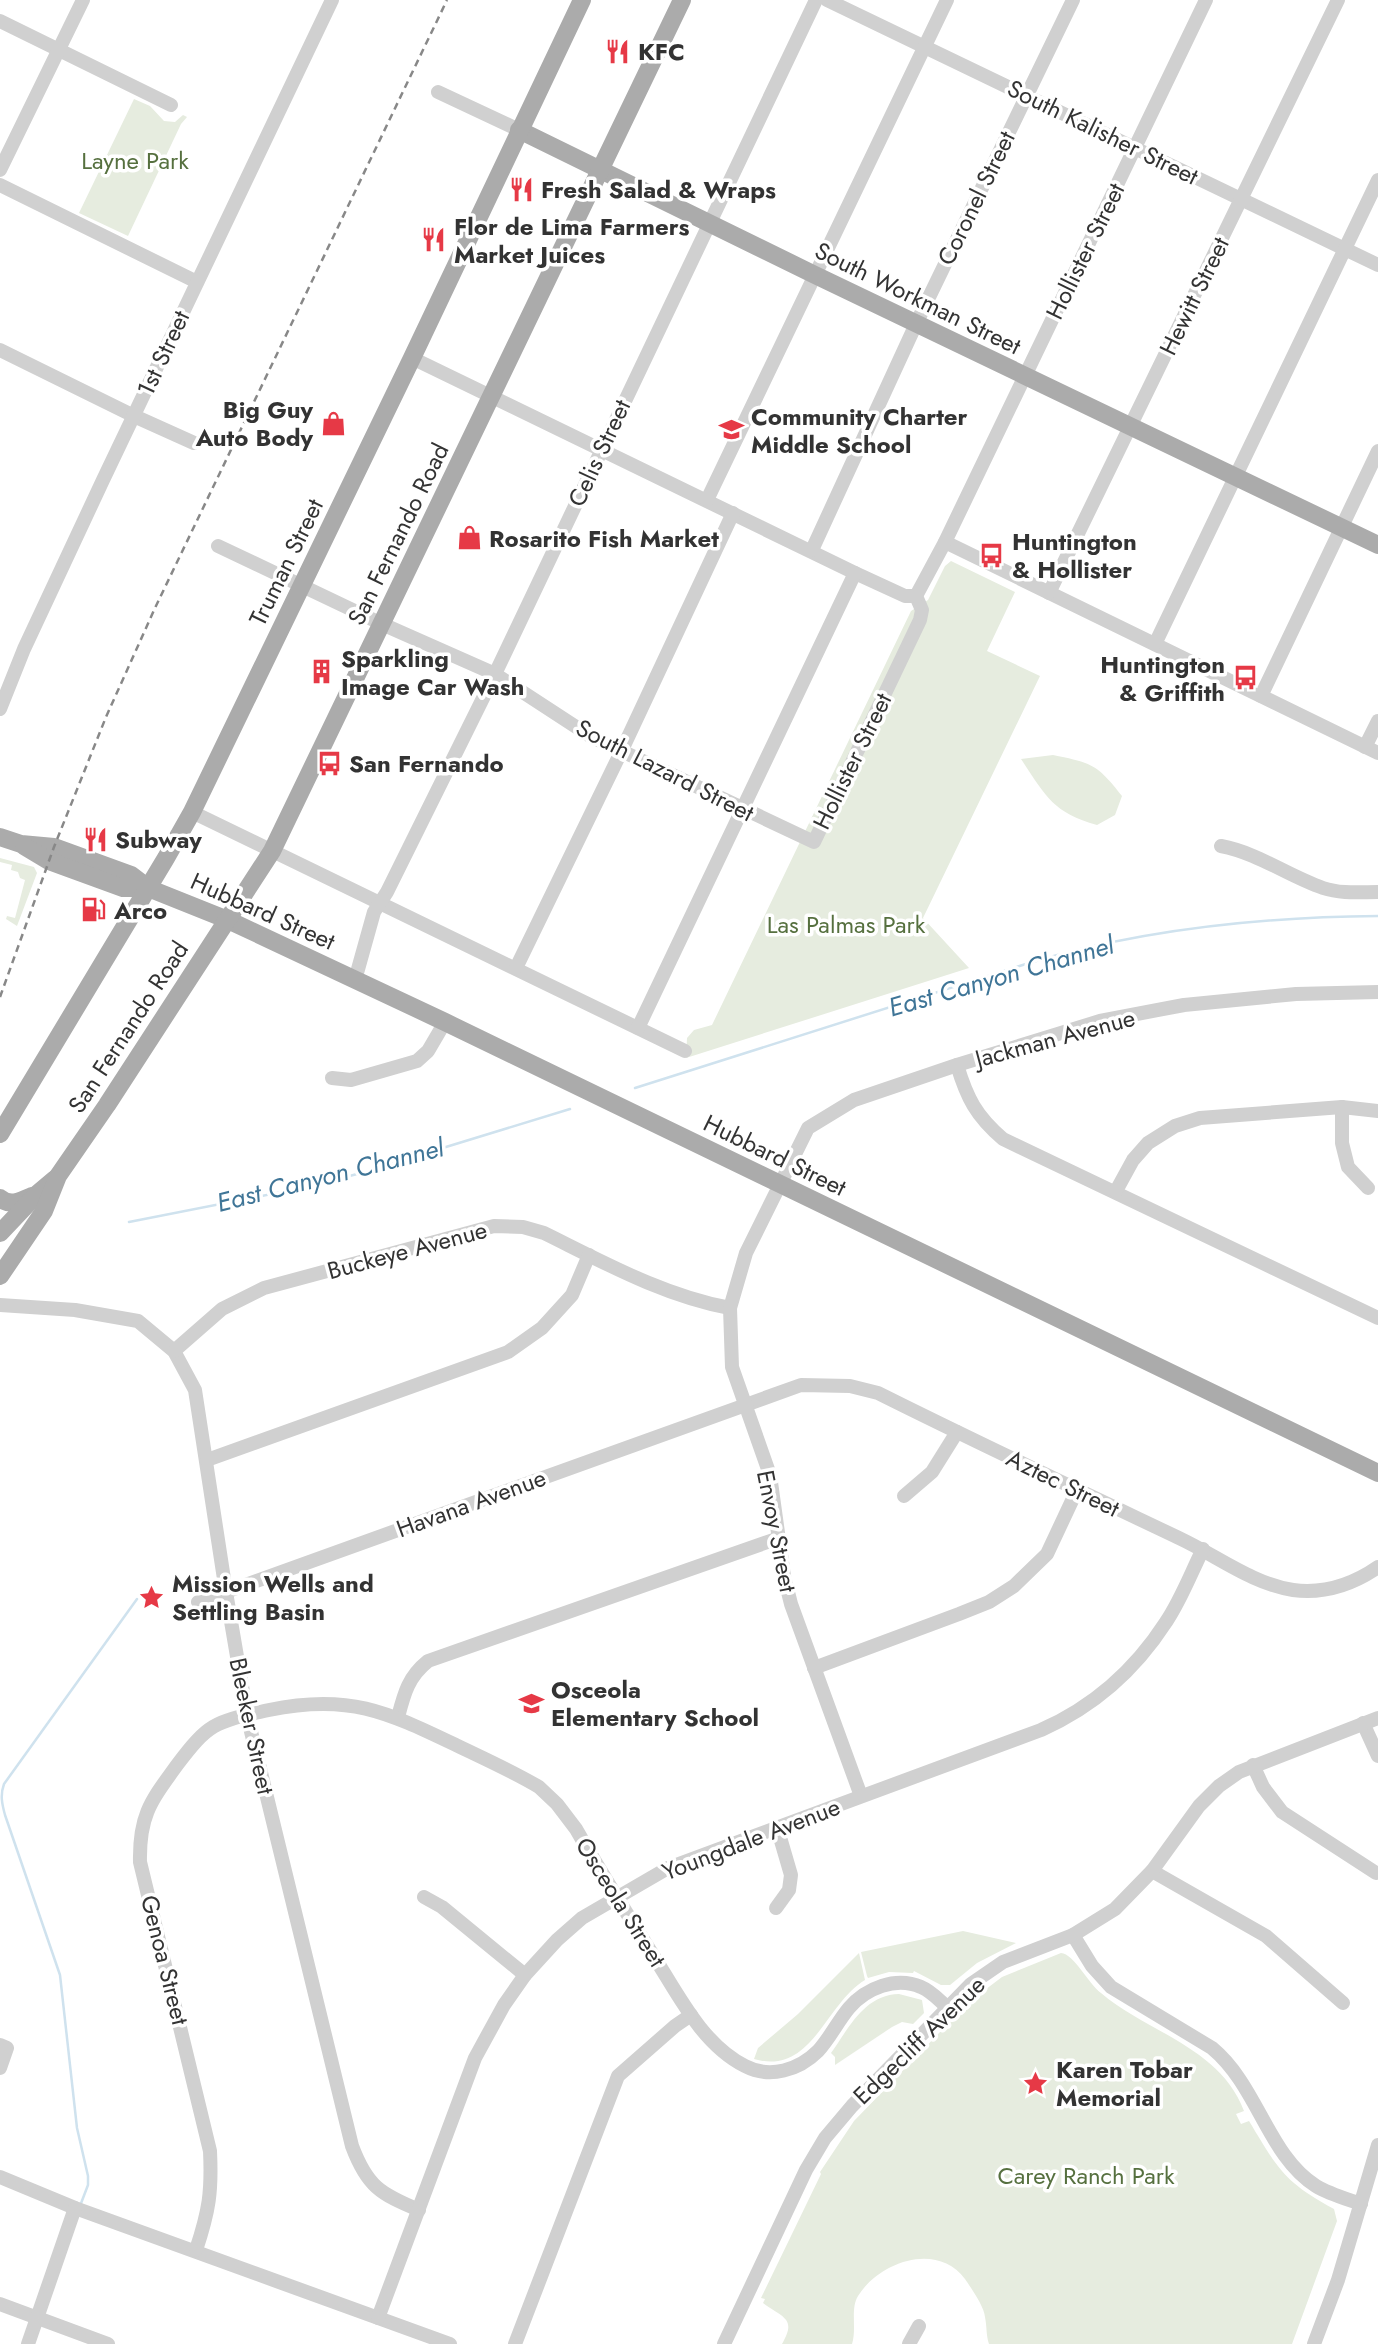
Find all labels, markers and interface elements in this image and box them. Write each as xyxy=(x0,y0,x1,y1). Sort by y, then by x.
place label: KFC xyxy=(638,34,685,69)
restaurant icon: KFC xyxy=(604,37,632,65)
street label: South Kalisher Street xyxy=(1002,71,1205,194)
street label: Coronel Street xyxy=(928,125,1024,271)
park label: Layne Park xyxy=(81,143,189,178)
place label: Fresh Salad & Wraps xyxy=(541,172,776,207)
restaurant icon: Fresh Salad & Wraps xyxy=(507,175,535,203)
street label: Hollister Street xyxy=(1037,177,1133,325)
place label: Flor de Lima Farmers Market Juices xyxy=(454,209,689,272)
restaurant icon: Flor de Lima Farmers Market Juices xyxy=(420,226,448,254)
street label: Hewitt Street xyxy=(1150,231,1238,361)
street label: South Workman Street xyxy=(809,233,1027,363)
street label: 1st Street xyxy=(128,304,198,401)
place label: Big Guy Auto Body xyxy=(195,392,313,455)
street label: Celis Street xyxy=(559,393,639,512)
place label: Community Charter Middle School xyxy=(751,399,968,462)
shop icon: Big Guy Auto Body xyxy=(319,409,347,437)
school or university icon: Community Charter Middle School xyxy=(717,416,745,444)
street label: San Fernando Road xyxy=(339,437,457,631)
street label: Truman Street xyxy=(240,492,332,631)
place label: Rosarito Fish Market xyxy=(489,521,719,556)
shop icon: Rosarito Fish Market xyxy=(455,524,483,552)
place label: Huntington & Hollister xyxy=(1012,524,1137,587)
bus stop icon: Huntington & Hollister xyxy=(978,541,1006,569)
place label: Sparkling Image Car Wash xyxy=(341,641,524,704)
place label: Huntington & Griffith xyxy=(1100,647,1225,710)
building icon: Sparkling Image Car Wash xyxy=(307,658,335,686)
bus stop icon: Huntington & Griffith xyxy=(1231,664,1259,692)
street label: Hollister Street xyxy=(804,687,900,835)
street label: South Lazard Street xyxy=(570,710,760,830)
place label: San Fernando xyxy=(349,746,504,781)
bus stop icon: San Fernando xyxy=(315,749,343,777)
place label: Subway xyxy=(115,822,202,857)
restaurant icon: Subway xyxy=(81,825,109,853)
street label: Hubbard Street xyxy=(185,863,341,959)
place label: Arco xyxy=(113,893,167,928)
fuel station icon: Arco xyxy=(80,896,108,924)
park label: Las Palmas Park xyxy=(767,907,926,942)
water label: East Canyon Channel xyxy=(884,925,1119,1026)
street label: San Fernando Road xyxy=(59,934,197,1120)
street label: Jackman Avenue xyxy=(968,1000,1139,1077)
street label: Hubbard Street xyxy=(698,1105,853,1205)
water label: East Canyon Channel xyxy=(212,1128,449,1222)
street label: Buckeye Avenue xyxy=(323,1212,491,1288)
street label: Aztec Street xyxy=(1000,1440,1126,1526)
street label: Havana Avenue xyxy=(391,1460,551,1546)
street label: Envoy Street xyxy=(748,1467,806,1595)
place label: Mission Wells and Settling Basin xyxy=(172,1566,374,1629)
place icon: Mission Wells and Settling Basin xyxy=(138,1583,166,1611)
street label: Bleeker Street xyxy=(220,1654,284,1798)
place label: Osceola Elementary School xyxy=(551,1672,759,1735)
school or university icon: Osceola Elementary School xyxy=(517,1689,545,1717)
street label: Youngdale Avenue xyxy=(657,1789,845,1889)
street label: Osceola Street xyxy=(567,1830,675,1974)
street label: Genoa Street xyxy=(132,1891,198,2029)
street label: Edgecliff Avenue xyxy=(845,1968,993,2112)
place label: Karen Tobar Memorial xyxy=(1056,2052,1193,2115)
place icon: Karen Tobar Memorial xyxy=(1022,2069,1050,2097)
park label: Carey Ranch Park xyxy=(997,2158,1175,2193)

